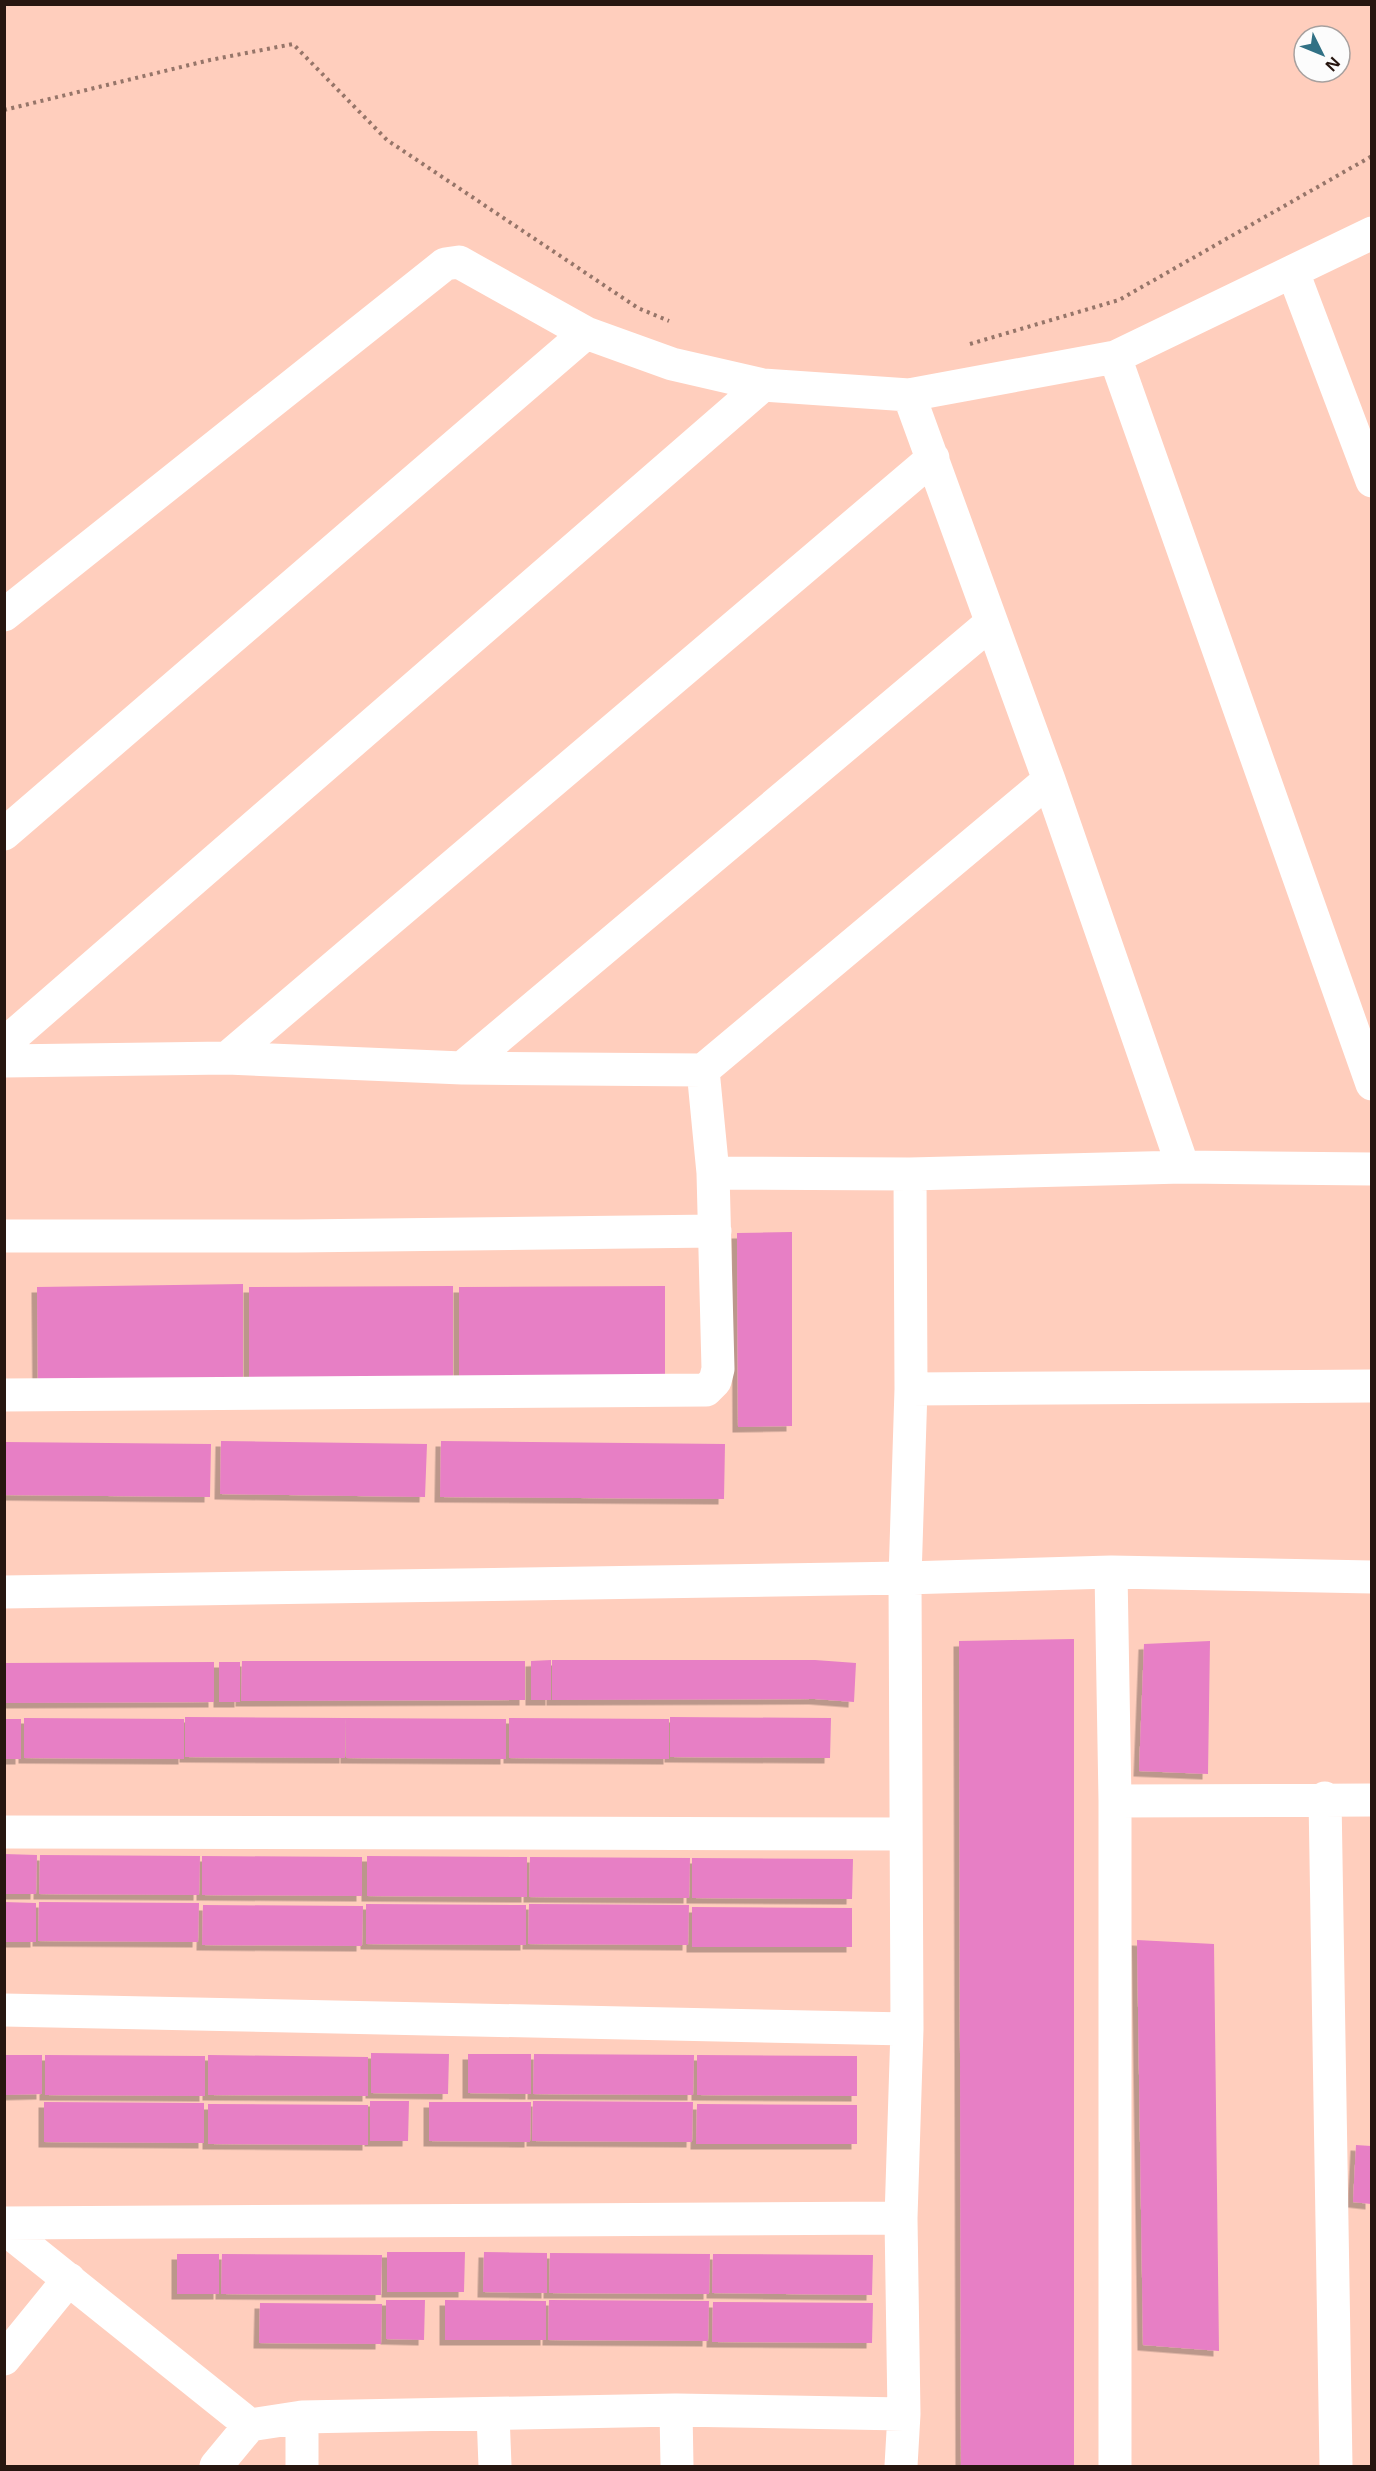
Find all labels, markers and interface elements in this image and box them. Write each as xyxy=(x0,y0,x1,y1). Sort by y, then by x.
north arrow xyxy=(1292,24,1352,84)
text: N xyxy=(1320,52,1345,76)

